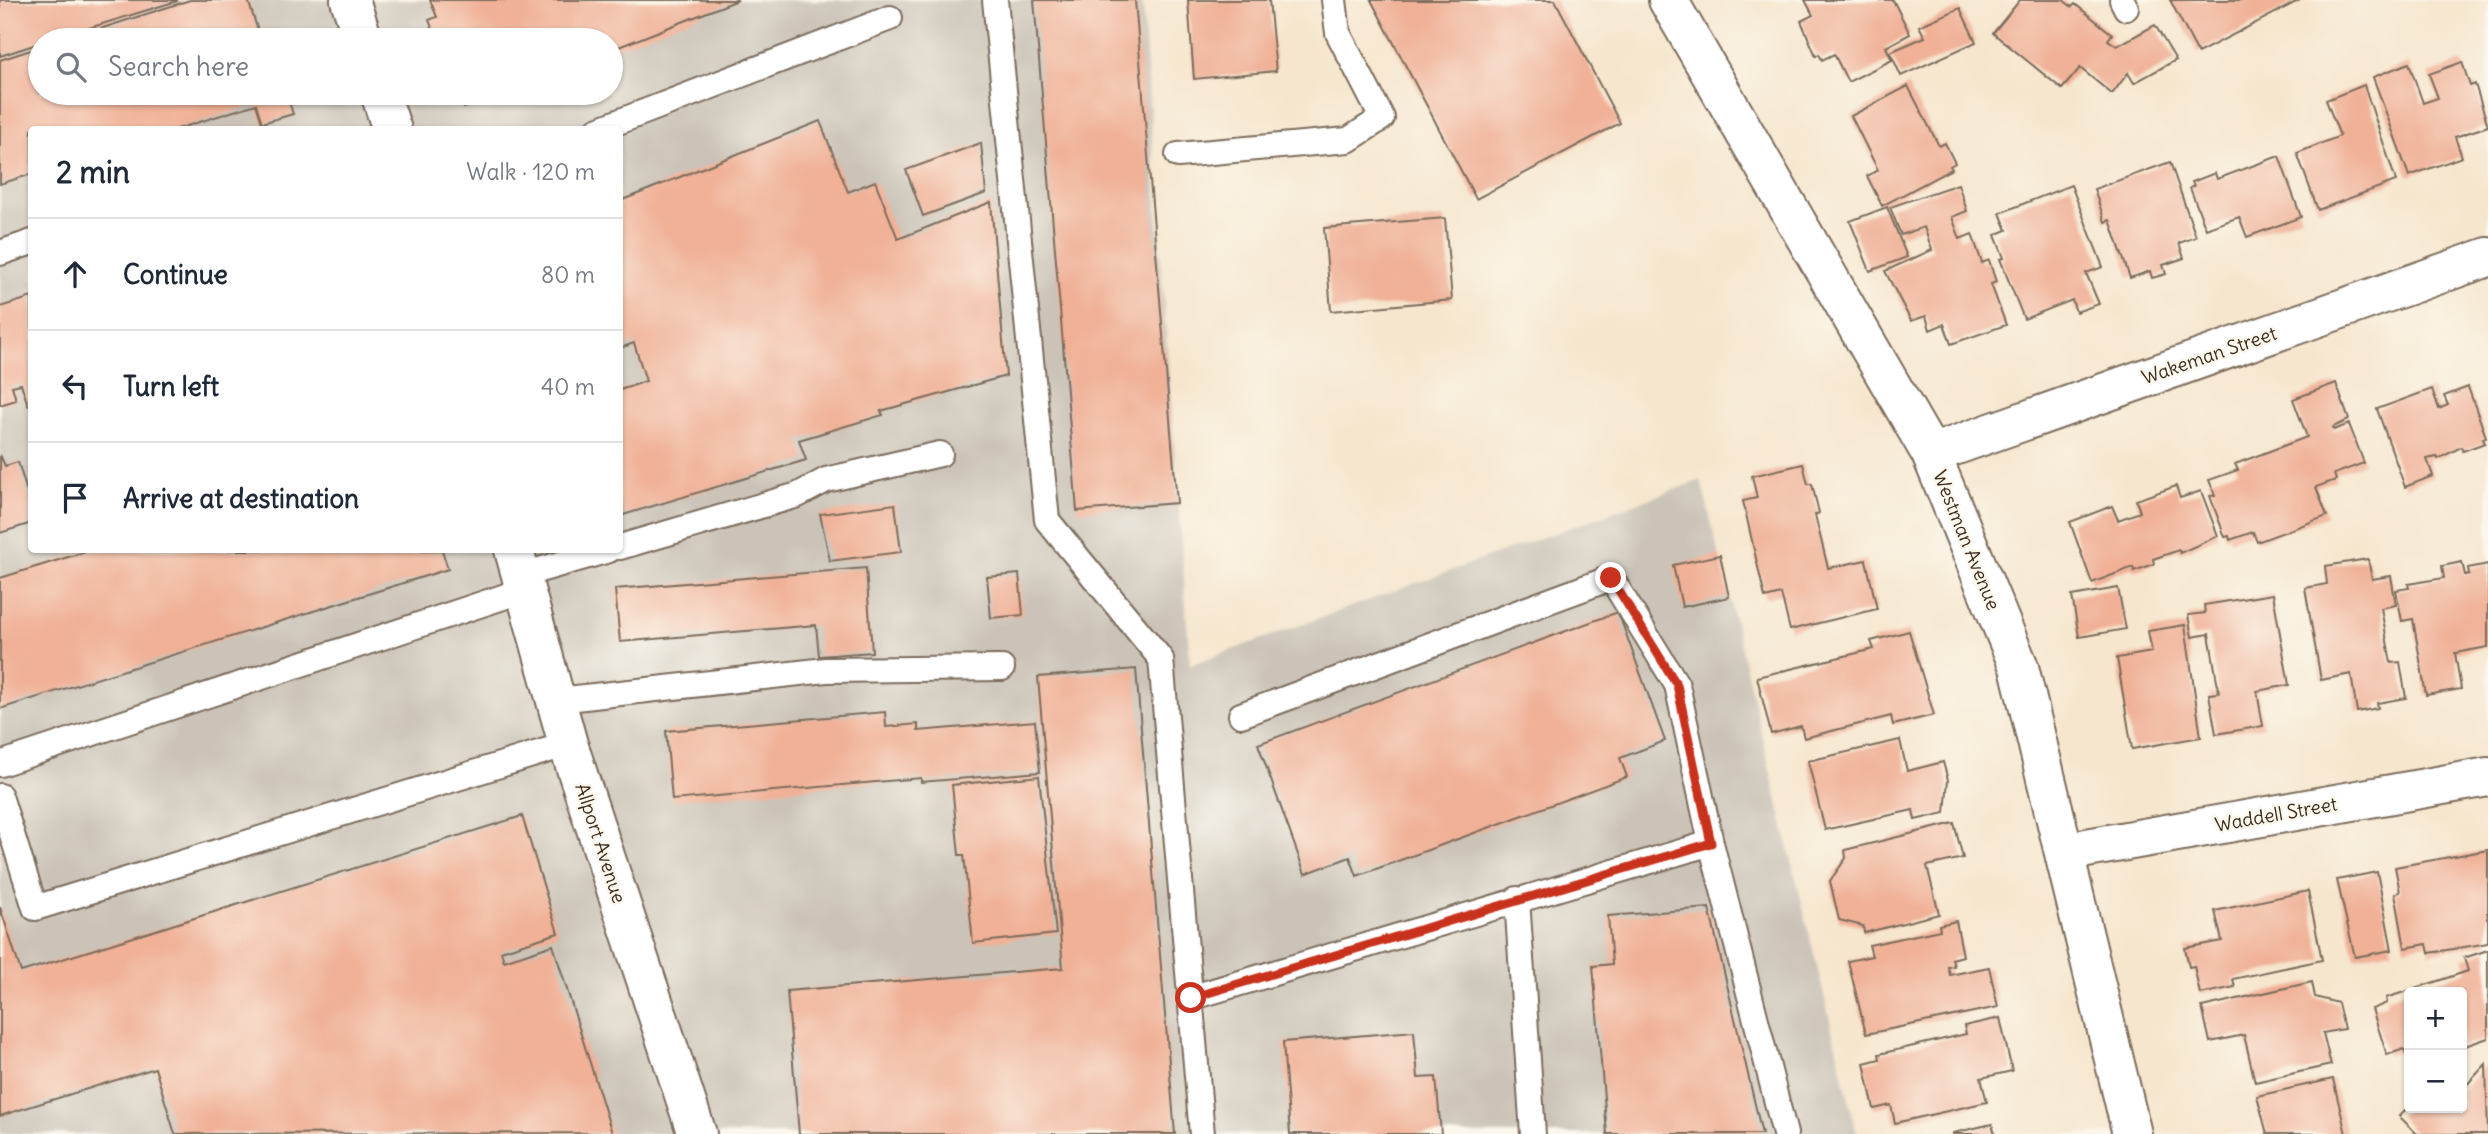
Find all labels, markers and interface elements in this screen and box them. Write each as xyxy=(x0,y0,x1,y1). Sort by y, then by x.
search box xyxy=(28,28,623,105)
icon: search xyxy=(52,48,90,86)
text: Search here xyxy=(108,50,249,83)
text: 2 min xyxy=(56,153,130,191)
text: Walk · 120 m xyxy=(466,157,595,186)
icon: ahead xyxy=(56,255,94,293)
text: Continue xyxy=(123,258,228,291)
text: 80 m xyxy=(541,260,595,289)
street label: Wakeman Street xyxy=(2138,321,2280,389)
icon: left xyxy=(56,367,94,405)
text: Turn left xyxy=(123,370,219,403)
text: 40 m xyxy=(541,372,595,401)
street label: Westman Avenue xyxy=(1928,467,2006,613)
icon: arrive xyxy=(56,479,94,517)
text: Arrive at destination xyxy=(123,482,359,515)
route end xyxy=(1595,562,1626,593)
street label: Allport Avenue xyxy=(570,780,632,906)
street label: Waddell Street xyxy=(2213,791,2339,837)
route start xyxy=(1175,982,1206,1013)
map controls xyxy=(2404,987,2467,1113)
button: + xyxy=(2404,987,2467,1050)
button: − xyxy=(2404,1050,2467,1113)

